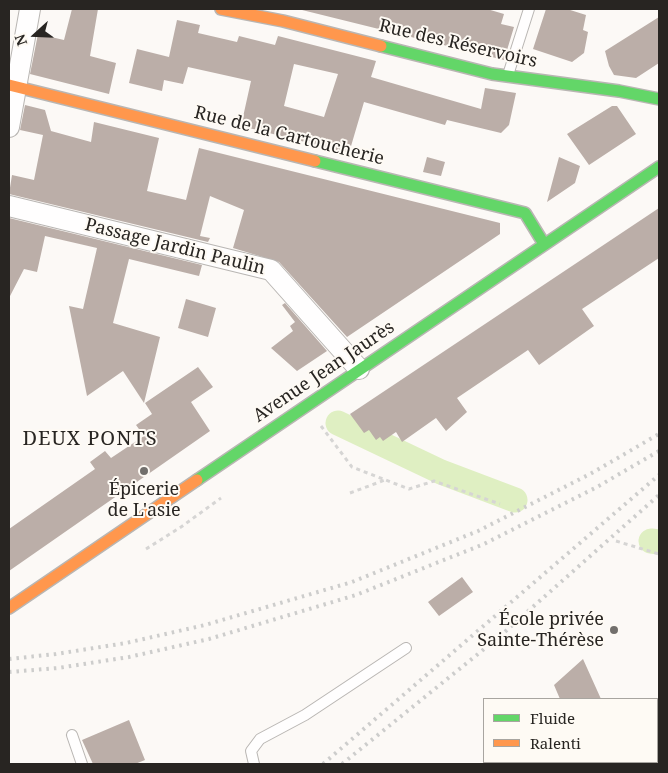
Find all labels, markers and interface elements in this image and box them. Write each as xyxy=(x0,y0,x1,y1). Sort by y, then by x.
north arrow xyxy=(10,10,60,60)
street label: Rue des Réservoirs xyxy=(377,15,539,73)
text: N xyxy=(10,32,31,49)
street label: Rue de la Cartoucherie xyxy=(192,102,386,170)
street label: Passage Jardin Paulin xyxy=(83,214,267,280)
street label: Avenue Jean Jaurès xyxy=(249,317,399,427)
district label: DEUX PONTS xyxy=(21,427,159,451)
marker: Épicerie de L'asie xyxy=(138,465,150,477)
place label: Épicerie de L'asie xyxy=(107,479,181,522)
place label: École privée Sainte-Thérèse xyxy=(477,609,604,652)
marker: École privée Sainte-Thérèse xyxy=(608,624,620,636)
legend xyxy=(483,698,658,763)
text: Fluide xyxy=(530,708,575,728)
text: Ralenti xyxy=(530,733,581,753)

